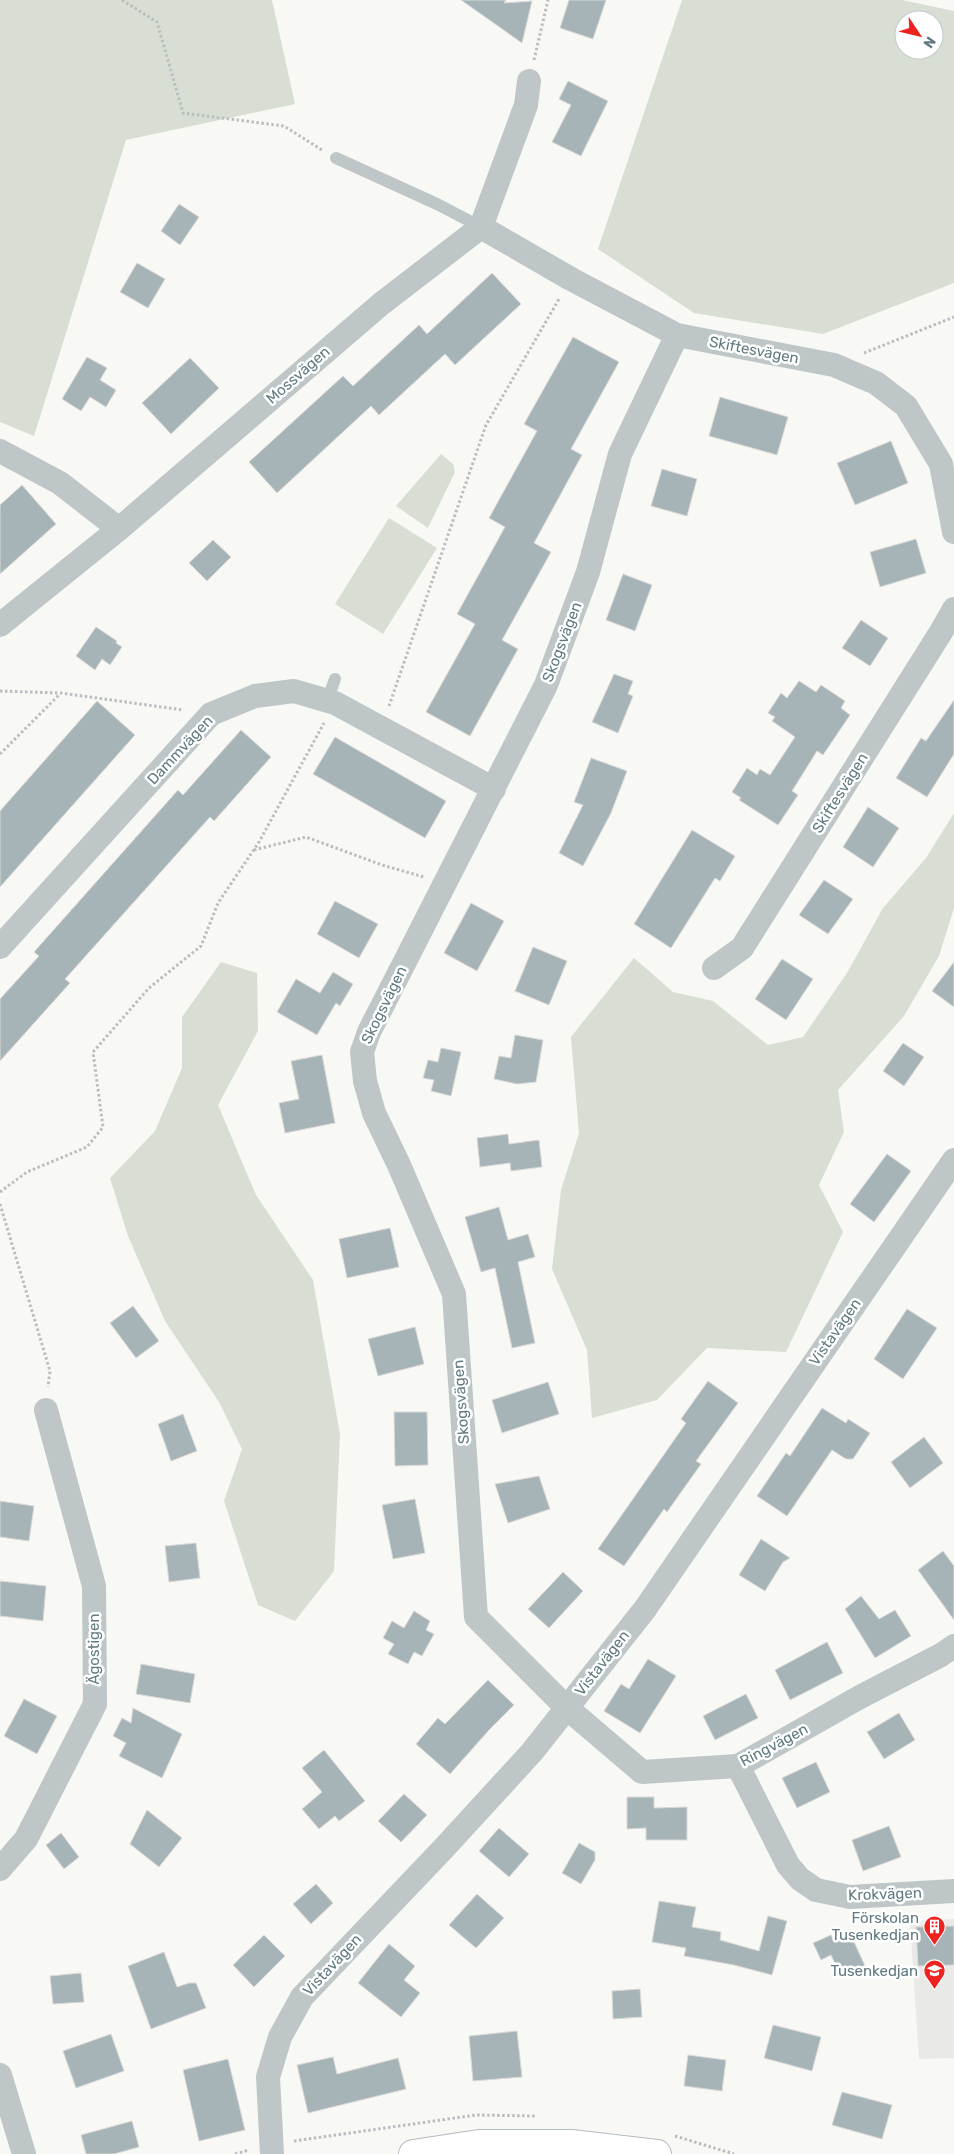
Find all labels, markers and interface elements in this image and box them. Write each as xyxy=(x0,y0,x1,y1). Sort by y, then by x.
north arrow xyxy=(894,10,944,60)
text: N xyxy=(919,33,939,51)
street label: Skiftesvägen xyxy=(708,332,800,368)
street label: Mossvägen xyxy=(263,343,333,407)
street label: Skogsvägen xyxy=(538,599,586,685)
street label: Dammvägen xyxy=(143,712,217,788)
street label: Skiftesvägen xyxy=(808,750,872,836)
street label: Skogsvägen xyxy=(357,963,411,1047)
street label: Vistavägen xyxy=(805,1295,865,1369)
street label: Skogsvägen xyxy=(449,1359,473,1445)
street label: Ägostigen xyxy=(85,1613,103,1685)
street label: Vistavägen xyxy=(571,1627,633,1699)
street label: Ringvägen xyxy=(737,1720,811,1770)
street label: Krokvägen xyxy=(848,1884,922,1904)
place label: Förskolan Tusenkedjan xyxy=(831,1909,919,1944)
building icon: Förskolan Tusenkedjan xyxy=(923,1915,947,1946)
street label: Vistavägen xyxy=(299,1930,365,2000)
school or university icon: Tusenkedjan xyxy=(922,1959,946,1990)
place label: Tusenkedjan xyxy=(830,1962,918,1980)

